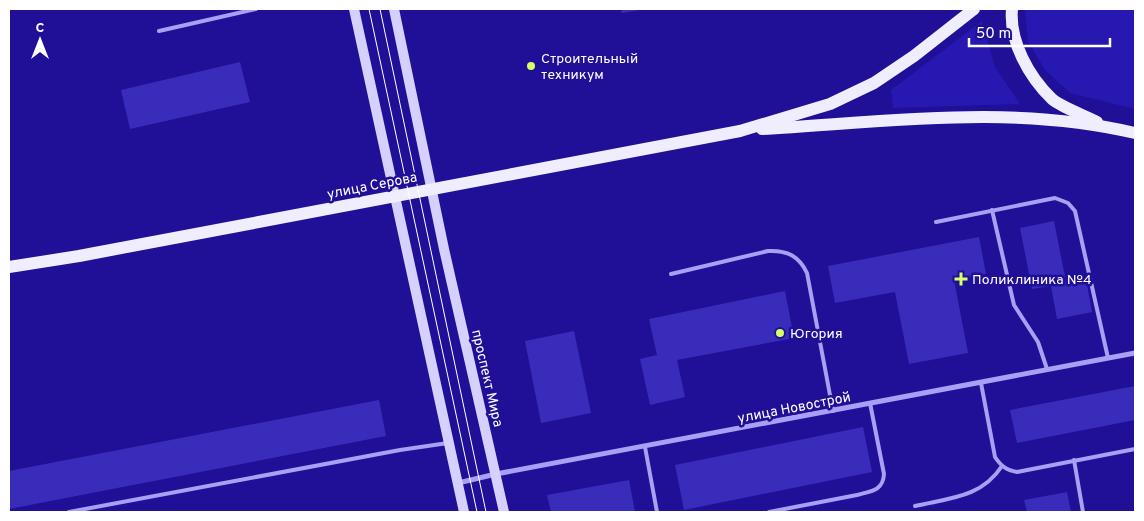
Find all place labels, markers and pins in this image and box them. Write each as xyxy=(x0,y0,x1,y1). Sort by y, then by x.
place label: Строительный техникум xyxy=(541,51,638,84)
marker: Строительный техникум xyxy=(525,60,537,72)
marker: Поликлиника №4 xyxy=(954,272,968,286)
place label: Поликлиника №4 xyxy=(972,272,1092,289)
place label: Югория xyxy=(790,326,843,343)
marker: Югория xyxy=(774,327,786,339)

